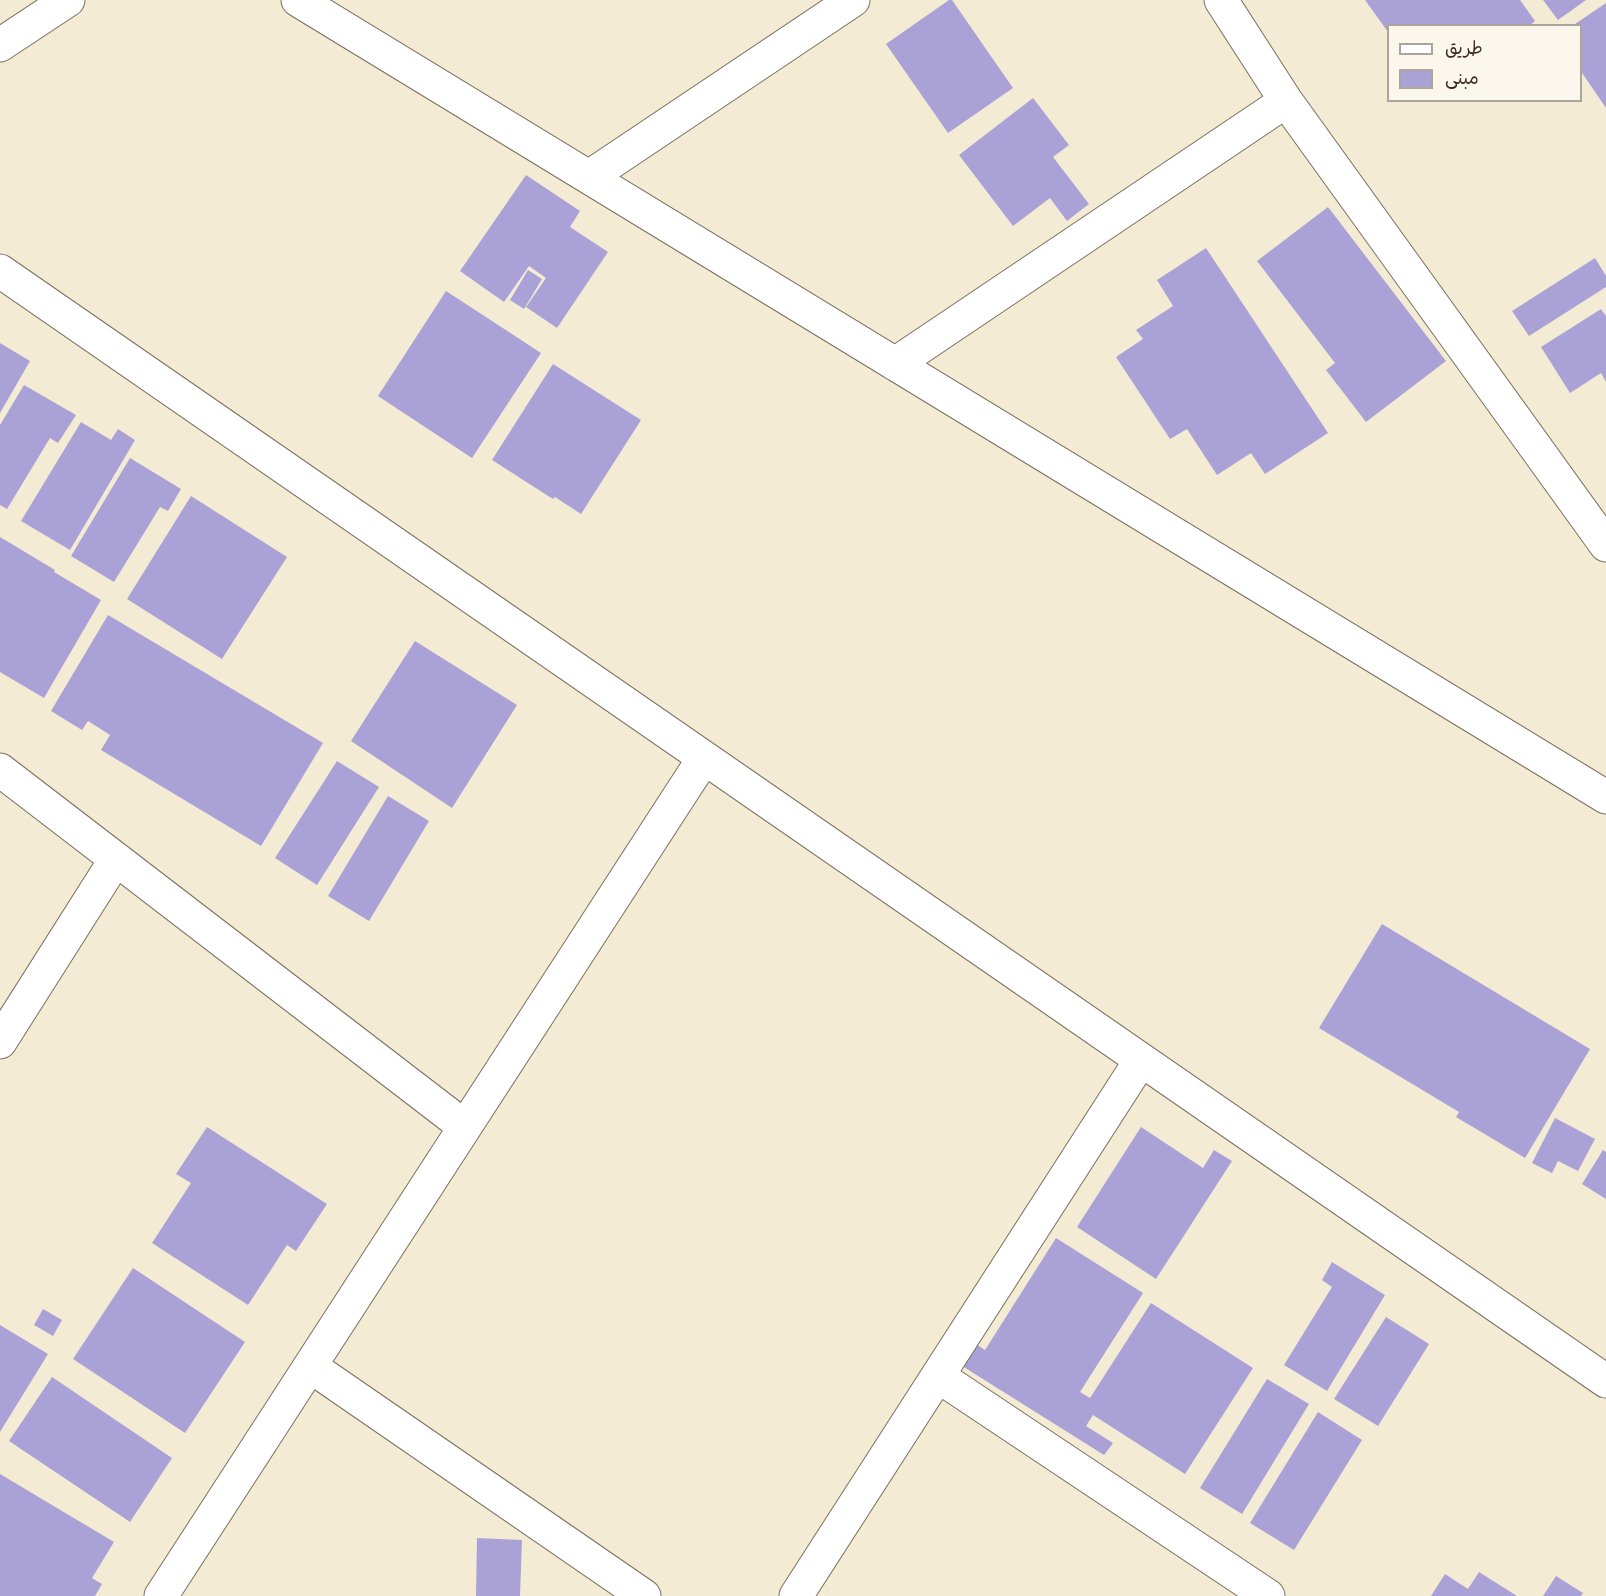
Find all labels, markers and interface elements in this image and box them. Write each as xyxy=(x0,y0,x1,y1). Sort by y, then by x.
legend xyxy=(1387,24,1582,102)
text: طريق xyxy=(1445,35,1483,64)
text: مبنى xyxy=(1445,65,1479,94)

